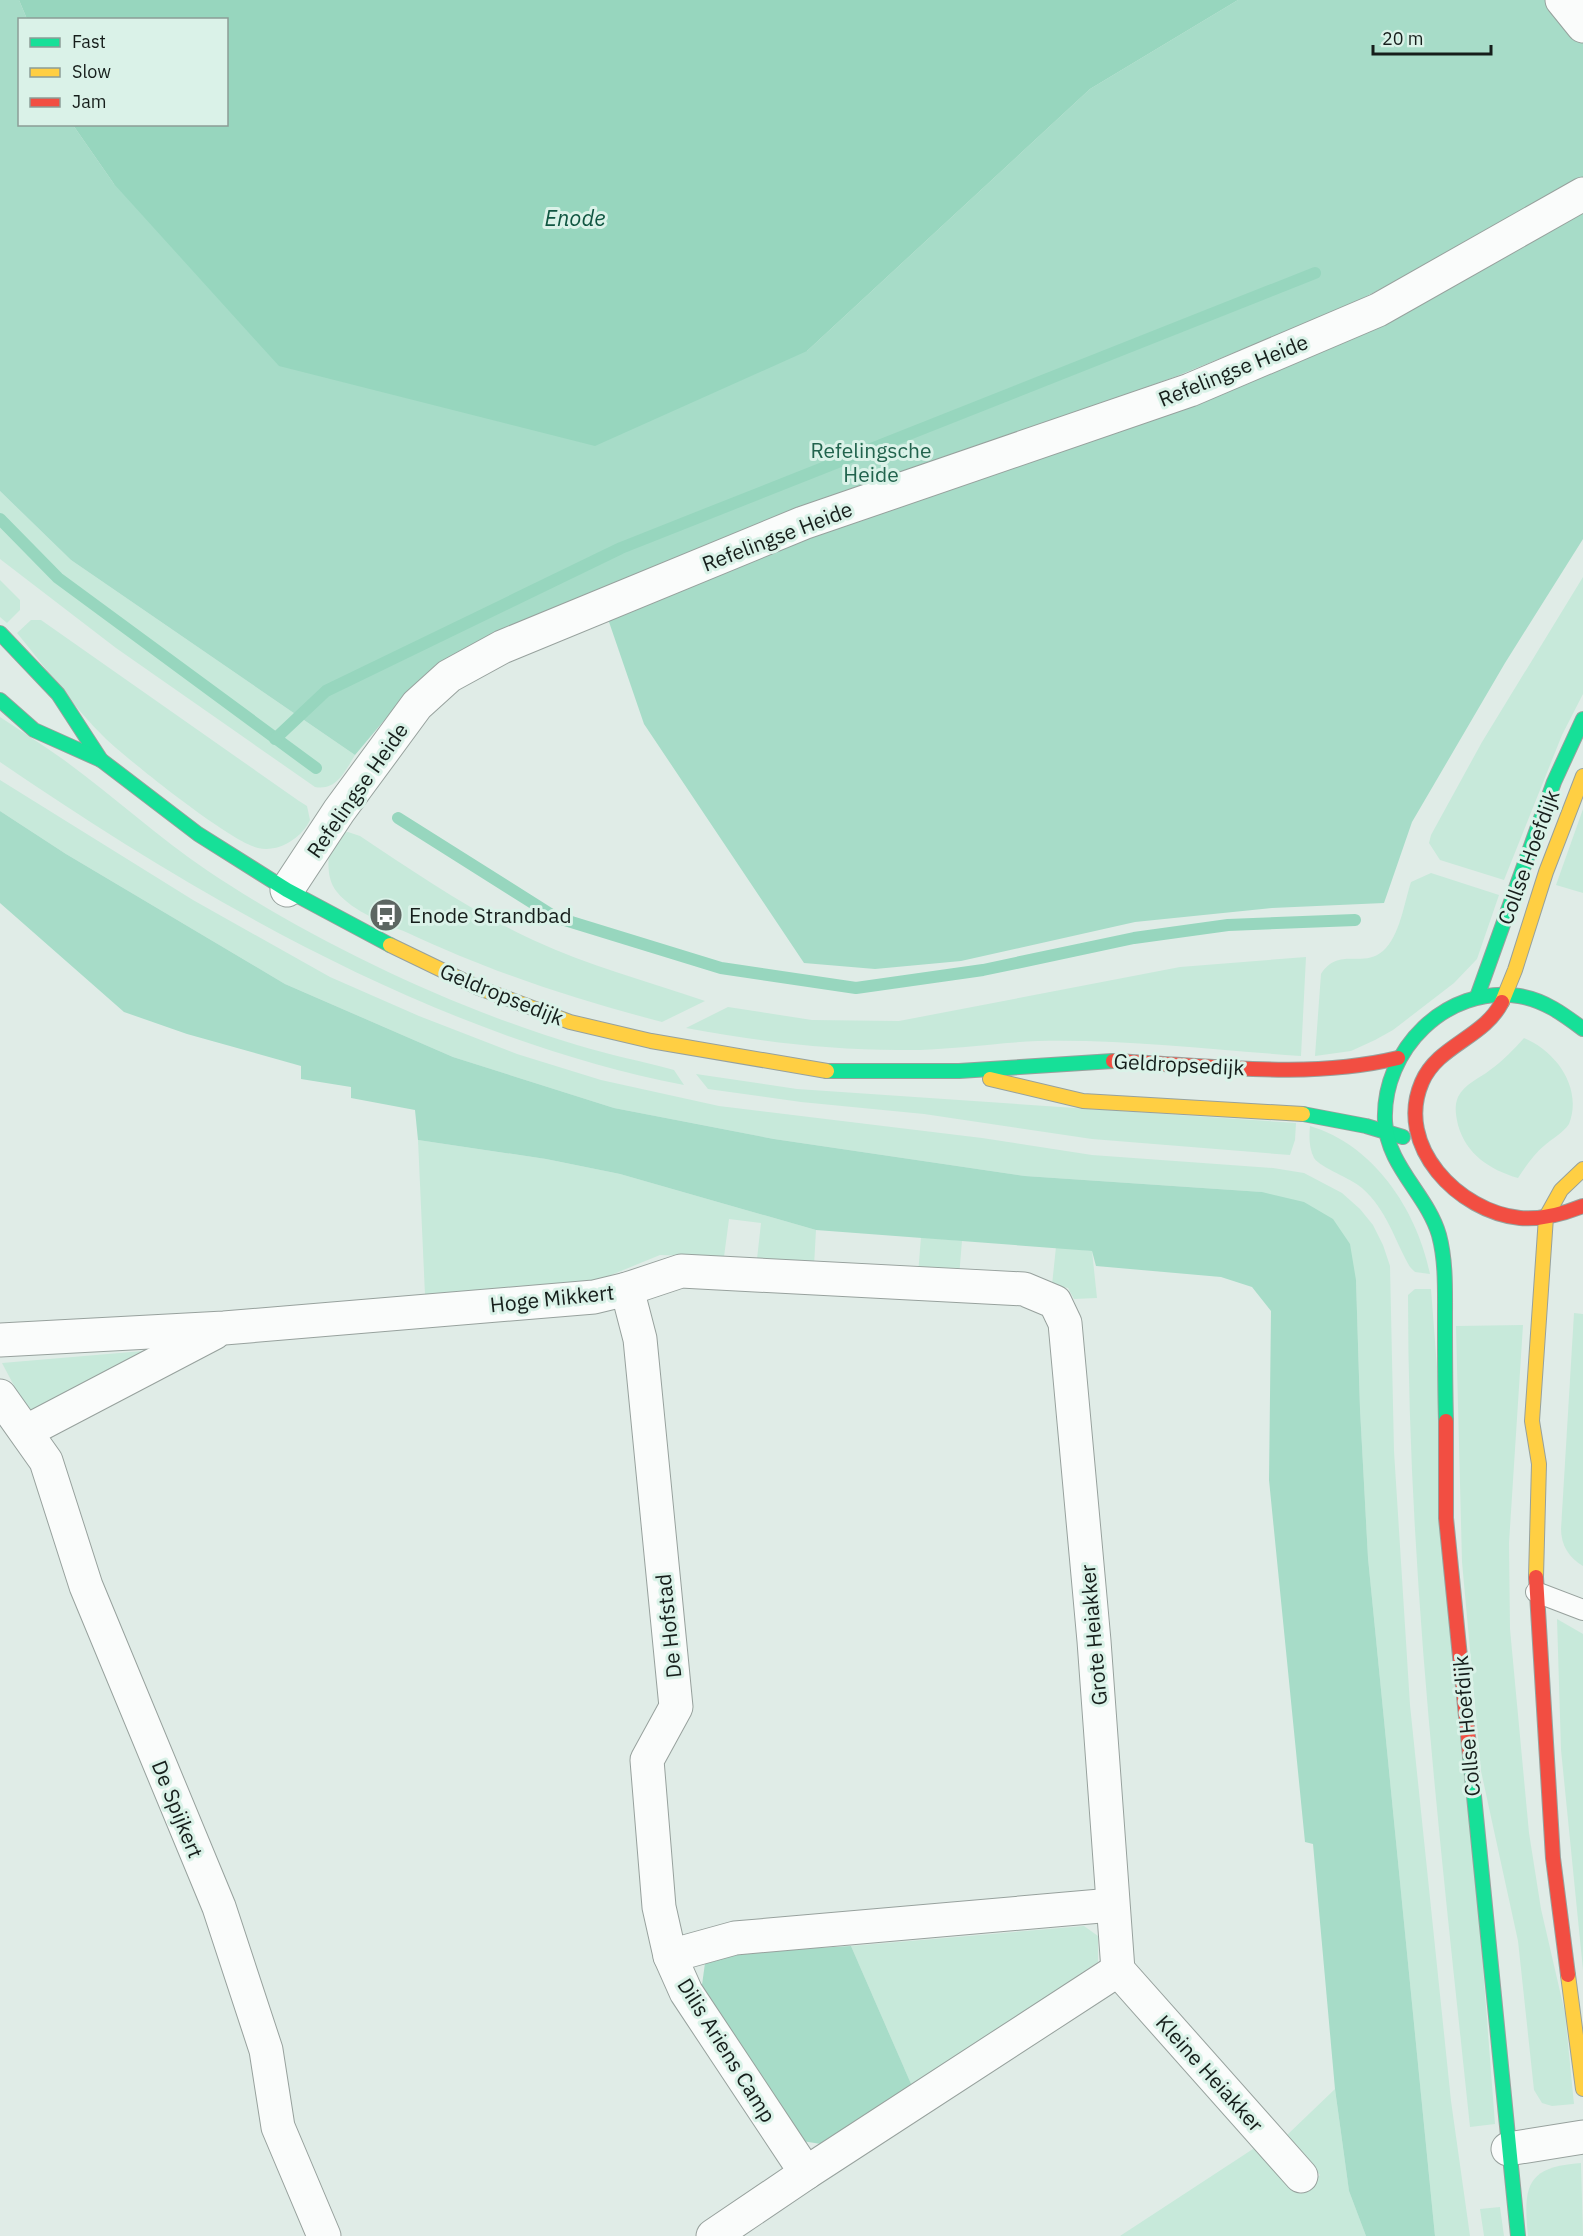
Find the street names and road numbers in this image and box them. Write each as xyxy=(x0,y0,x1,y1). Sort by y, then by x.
street label: Refelingse Heide xyxy=(1154,327,1312,413)
street label: Refelingse Heide xyxy=(698,494,856,578)
street label: Refelingse Heide xyxy=(300,717,414,863)
street label: Collse Hoefdijk xyxy=(1491,786,1565,928)
street label: Geldropsedijk xyxy=(436,956,568,1032)
street label: Geldropsedijk xyxy=(1113,1047,1245,1081)
street label: Hoge Mikkert xyxy=(488,1278,616,1318)
street label: Grote Heiakker xyxy=(1073,1563,1113,1707)
street label: De Hofstad xyxy=(649,1572,687,1680)
street label: Collse Hoefdijk xyxy=(1446,1654,1486,1798)
street label: De Spijkert xyxy=(146,1756,210,1862)
street label: Dilis Ariens Camp xyxy=(671,1972,783,2128)
street label: Kleine Heiakker xyxy=(1150,2009,1270,2138)

